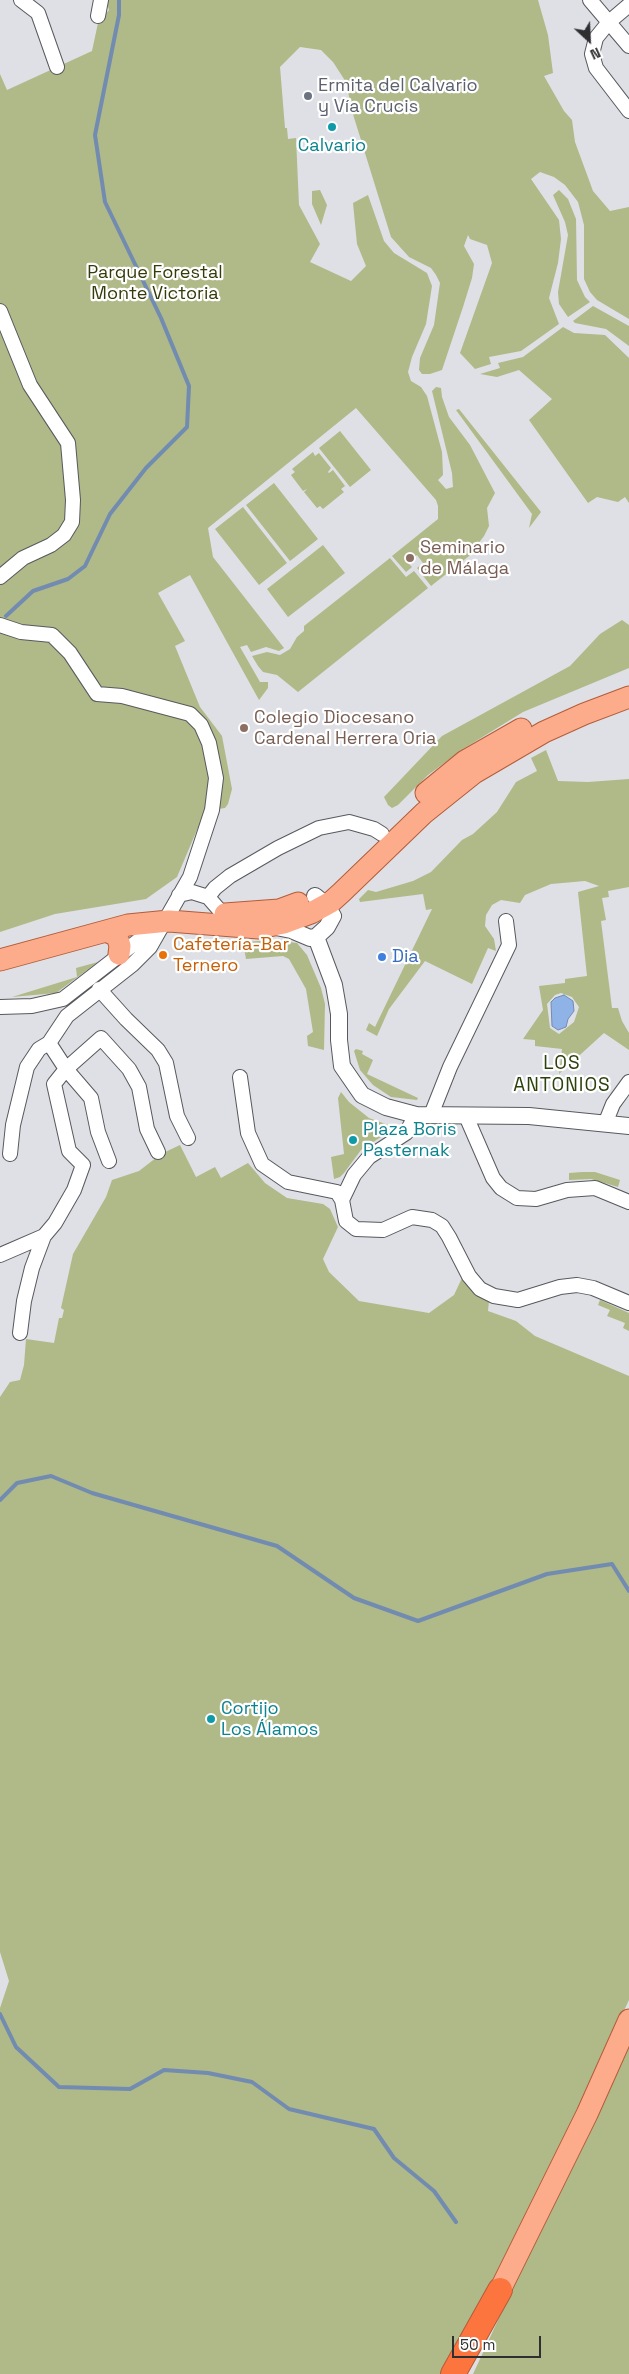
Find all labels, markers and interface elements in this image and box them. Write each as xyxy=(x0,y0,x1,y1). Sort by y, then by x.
north arrow xyxy=(564,15,614,65)
text: N xyxy=(587,43,603,64)
place label: Ermita del Calvario y Vía Crucis xyxy=(318,75,478,118)
marker: Ermita del Calvario y Vía Crucis xyxy=(302,90,314,102)
marker: Calvario xyxy=(326,121,338,133)
place label: Calvario xyxy=(298,135,366,157)
park label: Parque Forestal Monte Victoria xyxy=(87,262,223,304)
place label: Seminario de Málaga xyxy=(420,537,509,580)
marker: Seminario de Málaga xyxy=(404,552,416,564)
place label: Colegio Diocesano Cardenal Herrera Oria xyxy=(254,707,436,750)
marker: Colegio Diocesano Cardenal Herrera Oria xyxy=(238,722,250,734)
place label: Cafetería-Bar Ternero xyxy=(173,934,289,976)
place label: Dia xyxy=(392,946,419,968)
marker: Cafetería-Bar Ternero xyxy=(157,949,169,961)
marker: Dia xyxy=(376,951,388,963)
district label: LOS ANTONIOS xyxy=(512,1053,612,1097)
place label: Plaza Boris Pasternak xyxy=(363,1119,457,1162)
marker: Plaza Boris Pasternak xyxy=(347,1134,359,1146)
place label: Cortijo Los Álamos xyxy=(221,1698,318,1740)
marker: Cortijo Los Álamos xyxy=(205,1713,217,1725)
scale bar xyxy=(454,2326,543,2358)
text: 50 m xyxy=(460,2335,495,2354)

